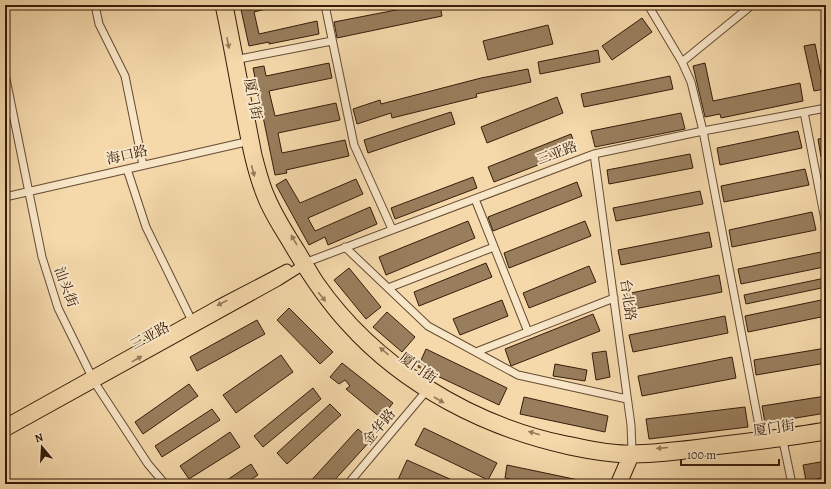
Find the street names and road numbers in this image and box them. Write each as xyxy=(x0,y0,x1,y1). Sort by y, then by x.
street label: 厦门街 xyxy=(240,77,266,121)
street label: 三亚路 xyxy=(534,137,580,169)
street label: 海口路 xyxy=(104,141,150,169)
street label: 汕头街 xyxy=(50,264,82,310)
street label: 台北路 xyxy=(616,278,640,322)
street label: 三亚路 xyxy=(127,318,173,354)
street label: 厦门街 xyxy=(395,348,441,388)
street label: 金华路 xyxy=(358,405,400,449)
street label: 厦门街 xyxy=(752,416,796,440)

